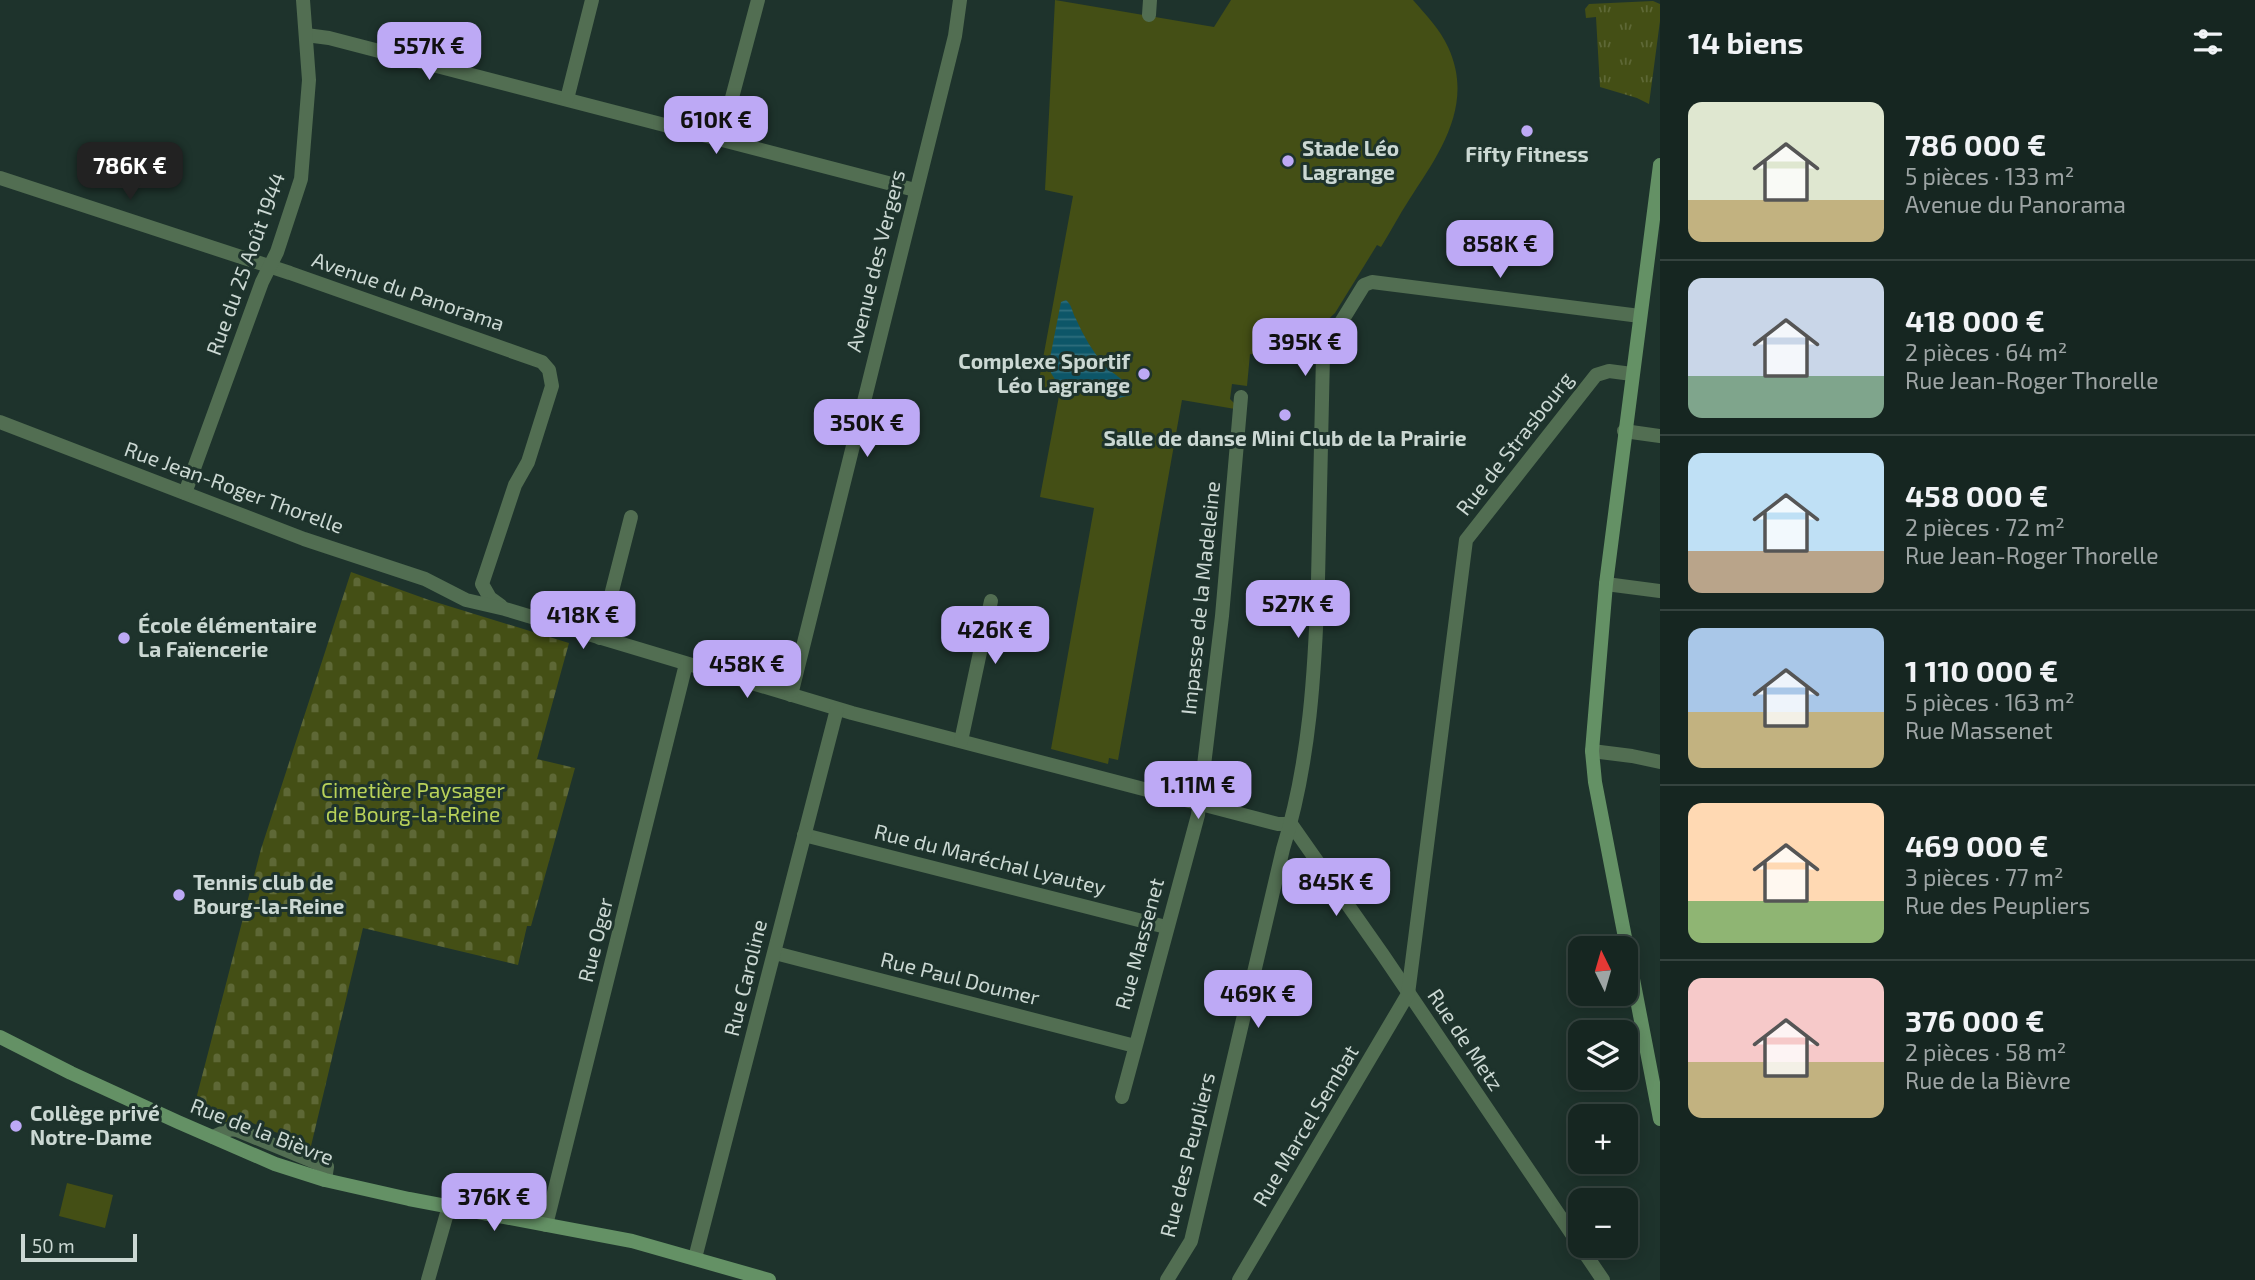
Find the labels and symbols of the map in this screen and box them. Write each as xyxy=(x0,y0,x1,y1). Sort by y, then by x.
pin: 557K € xyxy=(372,22,486,82)
pin: 610K € xyxy=(659,96,773,156)
marker: Fifty Fitness xyxy=(1519,123,1535,139)
place label: Stade Léo Lagrange xyxy=(1302,135,1399,184)
place label: Fifty Fitness xyxy=(1465,141,1589,167)
pin: 786K € xyxy=(73,142,187,202)
marker: Stade Léo Lagrange xyxy=(1280,153,1296,169)
street label: Avenue des Vergers xyxy=(840,167,909,354)
street label: Rue du 25 Août 1944 xyxy=(200,169,289,358)
pin: 858K € xyxy=(1443,220,1557,280)
street label: Avenue du Panorama xyxy=(309,246,508,335)
pin: 395K € xyxy=(1248,318,1362,378)
place label: Complexe Sportif Léo Lagrange xyxy=(958,348,1131,397)
marker: Complexe Sportif Léo Lagrange xyxy=(1136,366,1152,382)
street label: Rue de Strasbourg xyxy=(1450,366,1578,520)
pin: 350K € xyxy=(810,400,924,459)
marker: Salle de danse Mini Club de la Prairie xyxy=(1277,407,1293,423)
place label: Salle de danse Mini Club de la Prairie xyxy=(1103,425,1467,450)
street label: Rue Jean-Roger Thorelle xyxy=(121,435,348,538)
street label: Impasse de la Madeleine xyxy=(1175,480,1224,716)
pin: 527K € xyxy=(1241,580,1355,640)
pin: 418K € xyxy=(526,592,640,651)
pin: 426K € xyxy=(938,606,1052,666)
place label: École élémentaire La Faïencerie xyxy=(138,612,317,661)
marker: École élémentaire La Faïencerie xyxy=(116,630,132,646)
pin: 458K € xyxy=(690,640,804,700)
pin: 1.11M € xyxy=(1133,762,1263,821)
park label: Cimetière Paysager de Bourg-la-Reine xyxy=(321,777,506,826)
street label: Rue du Maréchal Lyautey xyxy=(872,818,1109,899)
pin: 845K € xyxy=(1279,858,1393,918)
place label: Tennis club de Bourg-la-Reine xyxy=(193,869,344,918)
street label: Rue Massenet xyxy=(1109,875,1168,1012)
marker: Tennis club de Bourg-la-Reine xyxy=(171,887,187,903)
street label: Rue Oger xyxy=(572,894,617,985)
street label: Rue Caroline xyxy=(718,917,771,1039)
north arrow xyxy=(1568,936,1638,1006)
street label: Rue Paul Doumer xyxy=(878,946,1043,1010)
pin: 469K € xyxy=(1201,970,1315,1030)
street label: Rue de Metz xyxy=(1423,984,1509,1095)
street label: Rue Marcel Sembat xyxy=(1247,1040,1363,1210)
street label: Rue des Peupliers xyxy=(1154,1070,1219,1240)
street label: Rue de la Bièvre xyxy=(187,1092,338,1169)
place label: Collège privé Notre-Dame xyxy=(30,1100,160,1149)
marker: Collège privé Notre-Dame xyxy=(8,1118,24,1134)
pin: 376K € xyxy=(437,1174,551,1233)
scale bar xyxy=(21,1231,136,1263)

